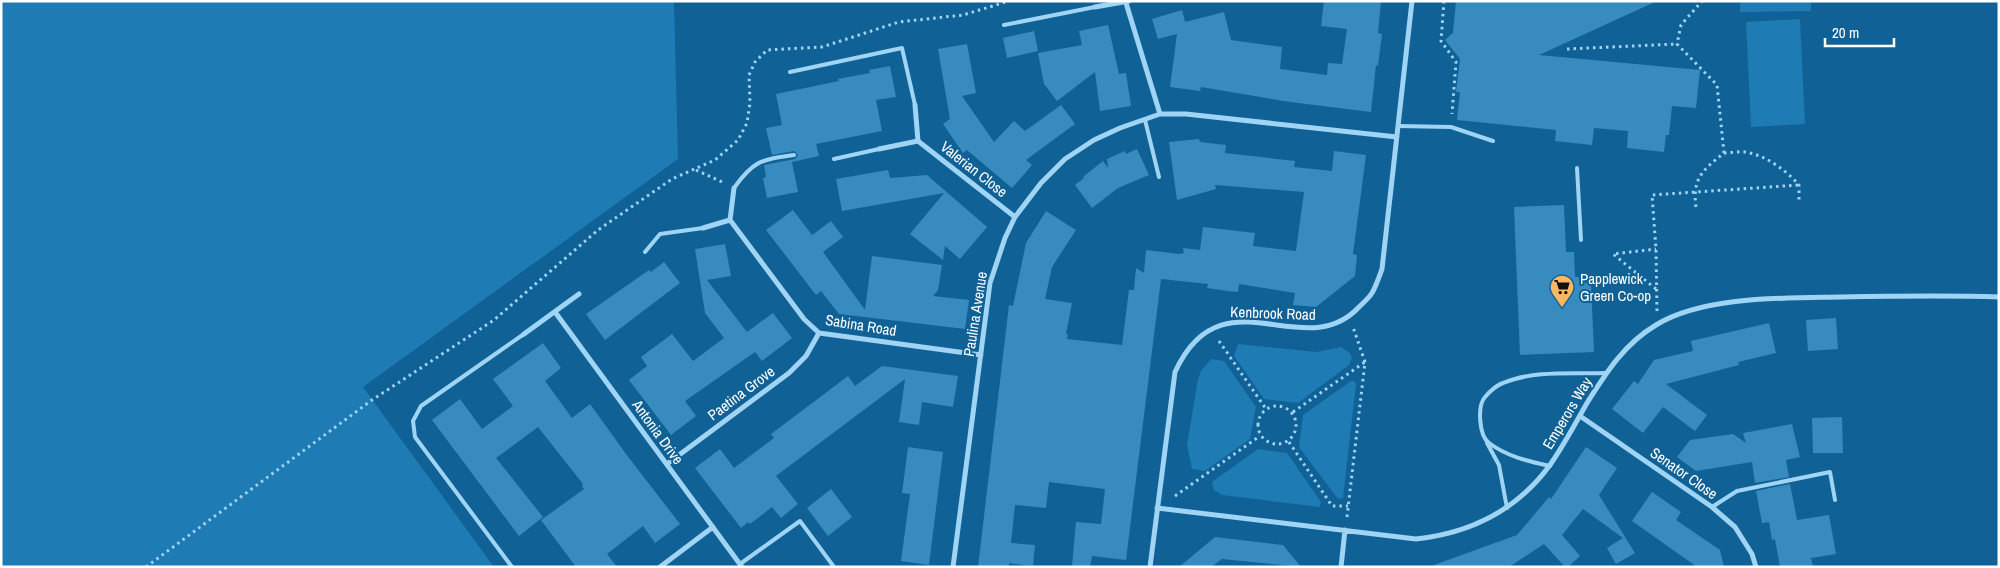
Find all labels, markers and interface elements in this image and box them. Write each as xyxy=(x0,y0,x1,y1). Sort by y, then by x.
scale bar xyxy=(1825,15,1894,47)
text: 20 m xyxy=(1832,22,1859,43)
street label: Valerian Close xyxy=(936,136,1012,202)
place label: Papplewick Green Co-op xyxy=(1580,268,1651,306)
street label: Paulina Avenue xyxy=(958,270,992,358)
supermarket icon: Papplewick Green Co-op xyxy=(1549,274,1575,308)
street label: Kenbrook Road xyxy=(1230,301,1316,325)
street label: Sabina Road xyxy=(824,309,898,341)
street label: Paetina Grove xyxy=(703,361,779,425)
street label: Emperors Way xyxy=(1537,372,1597,453)
street label: Antonia Drive xyxy=(627,395,689,469)
street label: Senator Close xyxy=(1646,442,1722,504)

